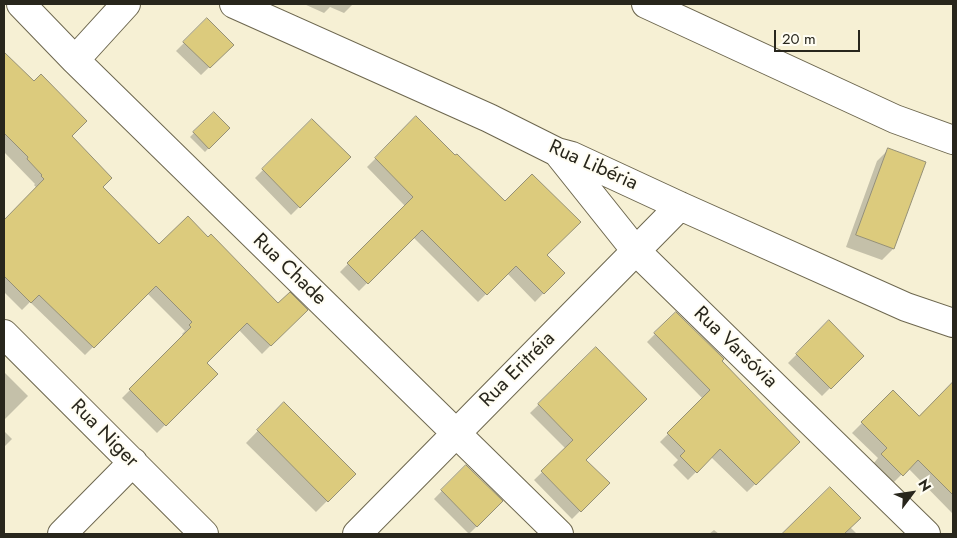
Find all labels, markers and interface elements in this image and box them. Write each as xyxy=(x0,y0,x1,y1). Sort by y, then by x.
scale bar xyxy=(777,20,863,52)
text: 20 m xyxy=(782,28,816,50)
street label: Rua Libéria xyxy=(545,136,641,196)
street label: Rua Chade xyxy=(247,229,331,311)
street label: Rua Varsóvia xyxy=(688,302,782,394)
street label: Rua Eritréia xyxy=(475,327,561,413)
street label: Rua Niger xyxy=(65,395,143,473)
north arrow xyxy=(887,468,937,518)
text: N xyxy=(913,475,936,495)

